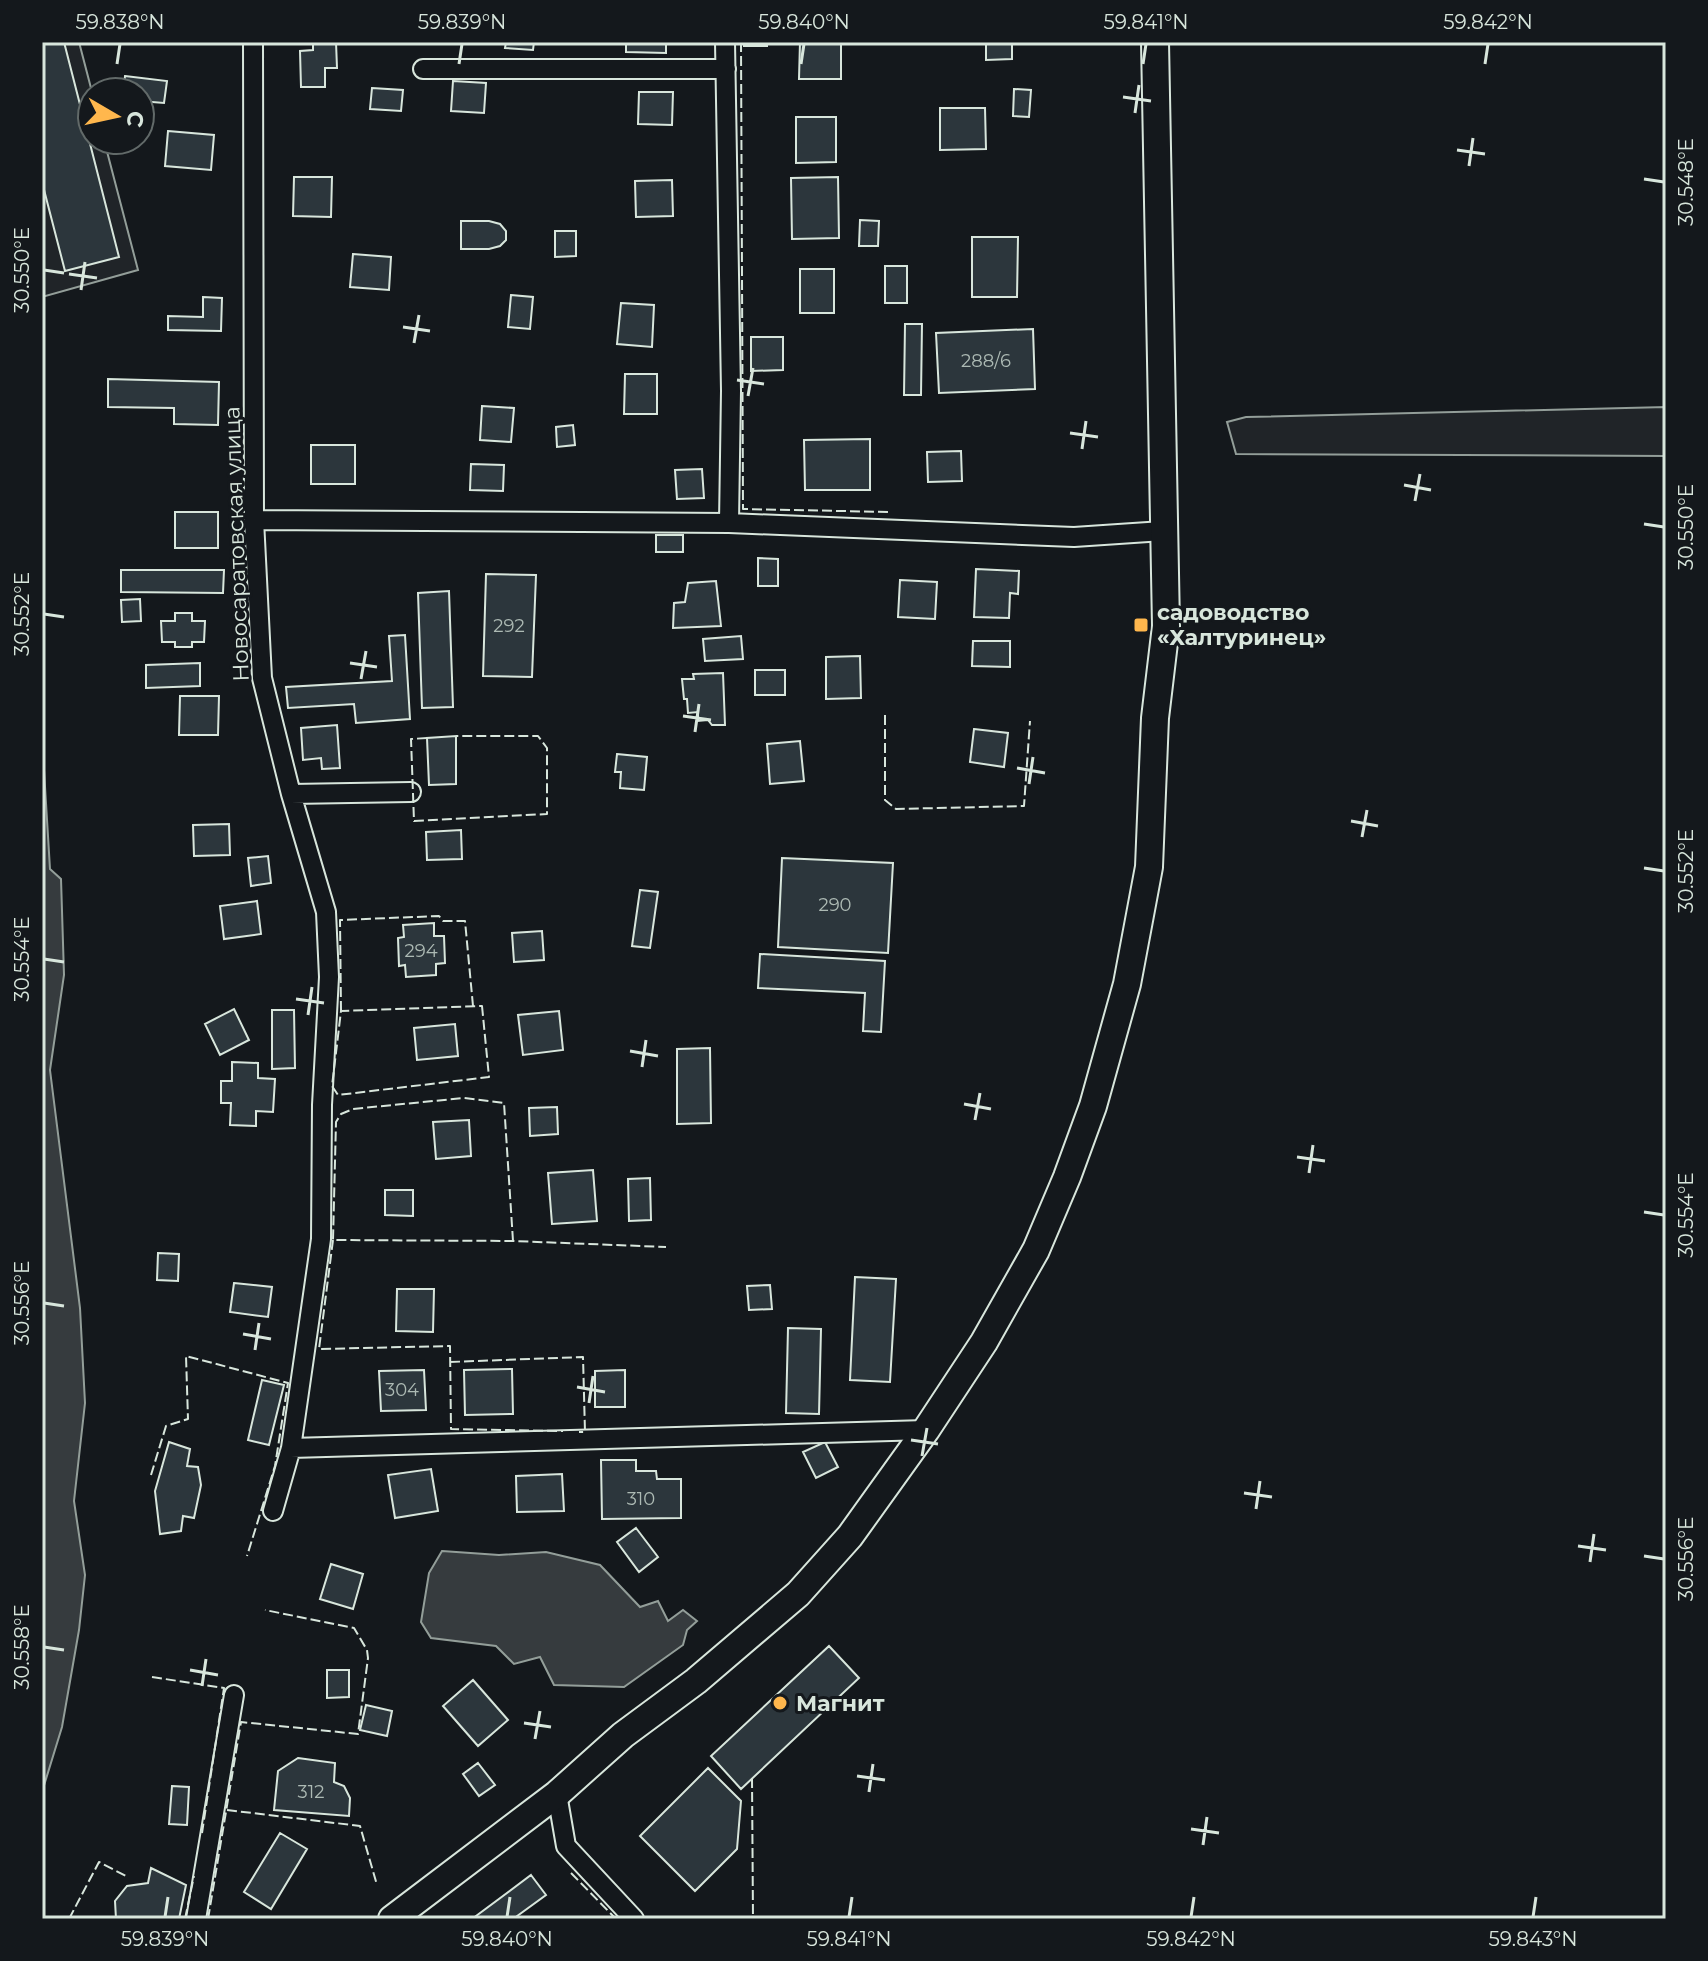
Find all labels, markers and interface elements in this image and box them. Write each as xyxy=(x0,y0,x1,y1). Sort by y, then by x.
text: 59.838°N xyxy=(75,10,165,34)
text: 59.839°N xyxy=(418,10,506,34)
text: 59.840°N xyxy=(758,10,850,34)
text: 59.841°N xyxy=(1103,10,1189,34)
text: 59.842°N xyxy=(1443,10,1533,34)
north arrow xyxy=(76,76,156,156)
text: С xyxy=(121,109,150,129)
text: 30.548°E xyxy=(1674,138,1698,226)
text: 30.550°E xyxy=(10,227,34,313)
house number: 288/6 xyxy=(961,350,1011,372)
street label: Новосаратовская улица xyxy=(218,406,255,682)
text: 30.550°E xyxy=(1674,484,1698,570)
text: 30.552°E xyxy=(10,572,34,656)
place label: садоводство «Халтуринец» xyxy=(1157,599,1326,651)
house number: 292 xyxy=(493,615,525,637)
marker: садоводство «Халтуринец» xyxy=(1132,616,1150,634)
text: 30.552°E xyxy=(1674,829,1698,913)
house number: 290 xyxy=(818,894,852,916)
text: 30.554°E xyxy=(10,916,34,1002)
house number: 294 xyxy=(404,940,438,962)
text: 30.554°E xyxy=(1674,1172,1698,1258)
text: 30.556°E xyxy=(10,1261,34,1345)
house number: 304 xyxy=(385,1379,419,1401)
house number: 310 xyxy=(627,1488,655,1510)
text: 30.556°E xyxy=(1674,1517,1698,1601)
text: 30.558°E xyxy=(10,1604,34,1690)
place label: Магнит xyxy=(796,1690,885,1717)
marker: Магнит xyxy=(771,1694,789,1712)
house number: 312 xyxy=(298,1781,324,1803)
text: 59.839°N xyxy=(121,1927,209,1951)
text: 59.840°N xyxy=(461,1927,553,1951)
text: 59.841°N xyxy=(806,1927,892,1951)
text: 59.842°N xyxy=(1146,1927,1236,1951)
text: 59.843°N xyxy=(1488,1927,1578,1951)

